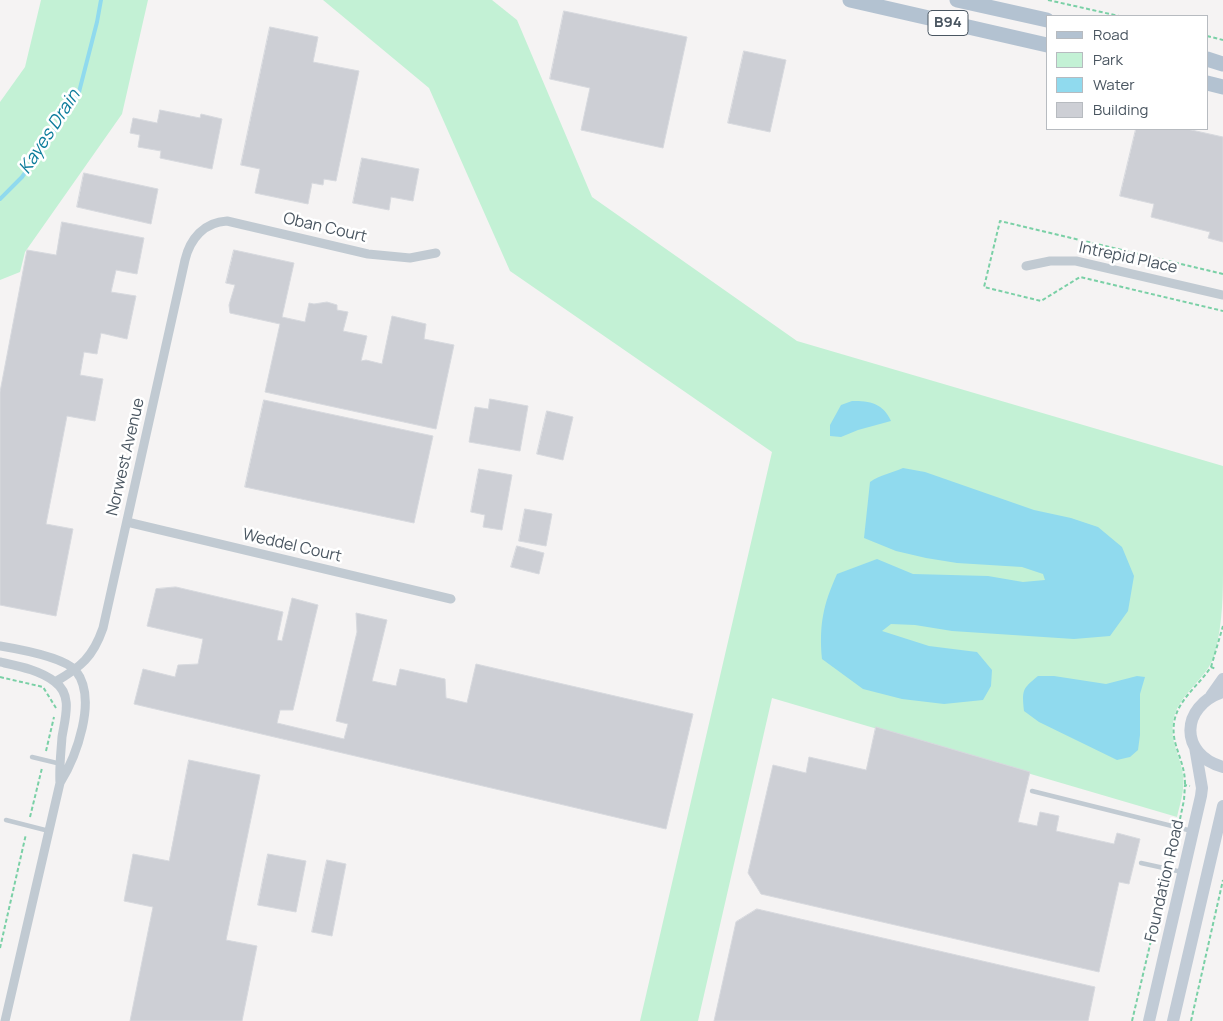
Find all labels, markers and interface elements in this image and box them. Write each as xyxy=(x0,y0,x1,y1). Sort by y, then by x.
road number: B94 xyxy=(928,10,968,36)
legend xyxy=(1046,15,1208,130)
text: Road xyxy=(1093,24,1129,45)
text: Park xyxy=(1093,49,1123,70)
text: Water xyxy=(1093,74,1135,95)
water label: Kayes Drain xyxy=(15,86,85,178)
text: Building xyxy=(1093,99,1148,120)
street label: Oban Court xyxy=(281,209,369,247)
street label: Intrepid Place xyxy=(1077,238,1179,278)
street label: Norwest Avenue xyxy=(103,396,149,518)
street label: Weddel Court xyxy=(241,525,343,567)
street label: Foundation Road xyxy=(1142,818,1188,944)

